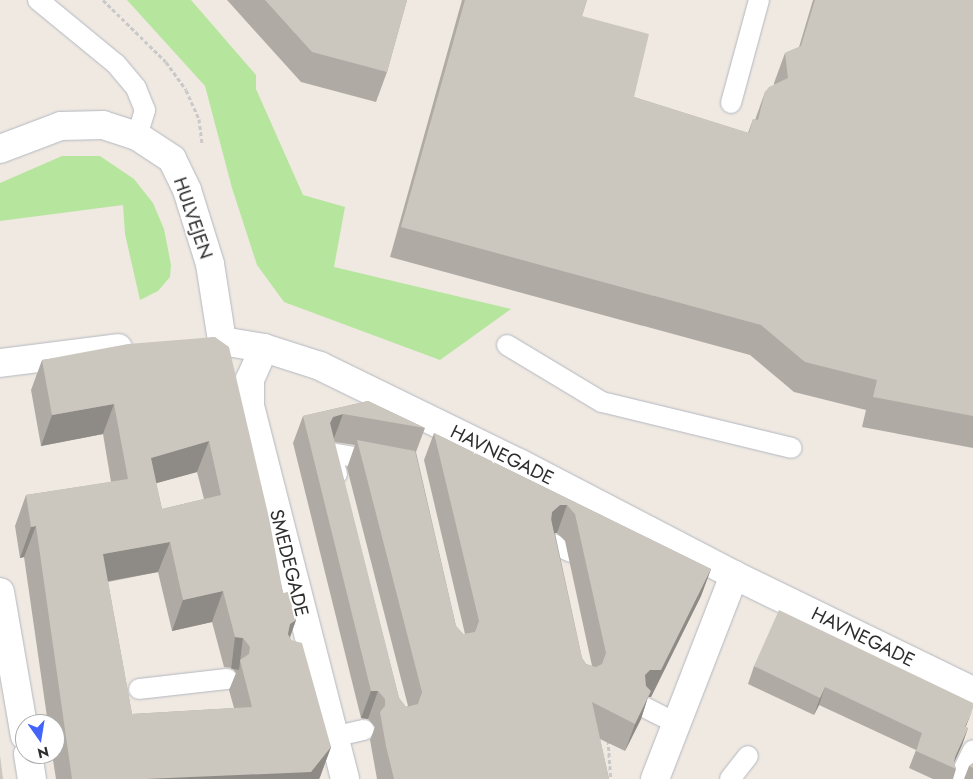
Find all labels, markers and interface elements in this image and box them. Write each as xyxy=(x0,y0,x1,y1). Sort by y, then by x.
street label: HULVEJEN xyxy=(168,174,218,262)
street label: HAVNEGADE xyxy=(447,420,557,490)
street label: SMEDEGADE xyxy=(265,507,313,619)
street label: HAVNEGADE xyxy=(808,602,918,672)
north arrow xyxy=(15,714,65,764)
text: N xyxy=(35,742,51,764)

